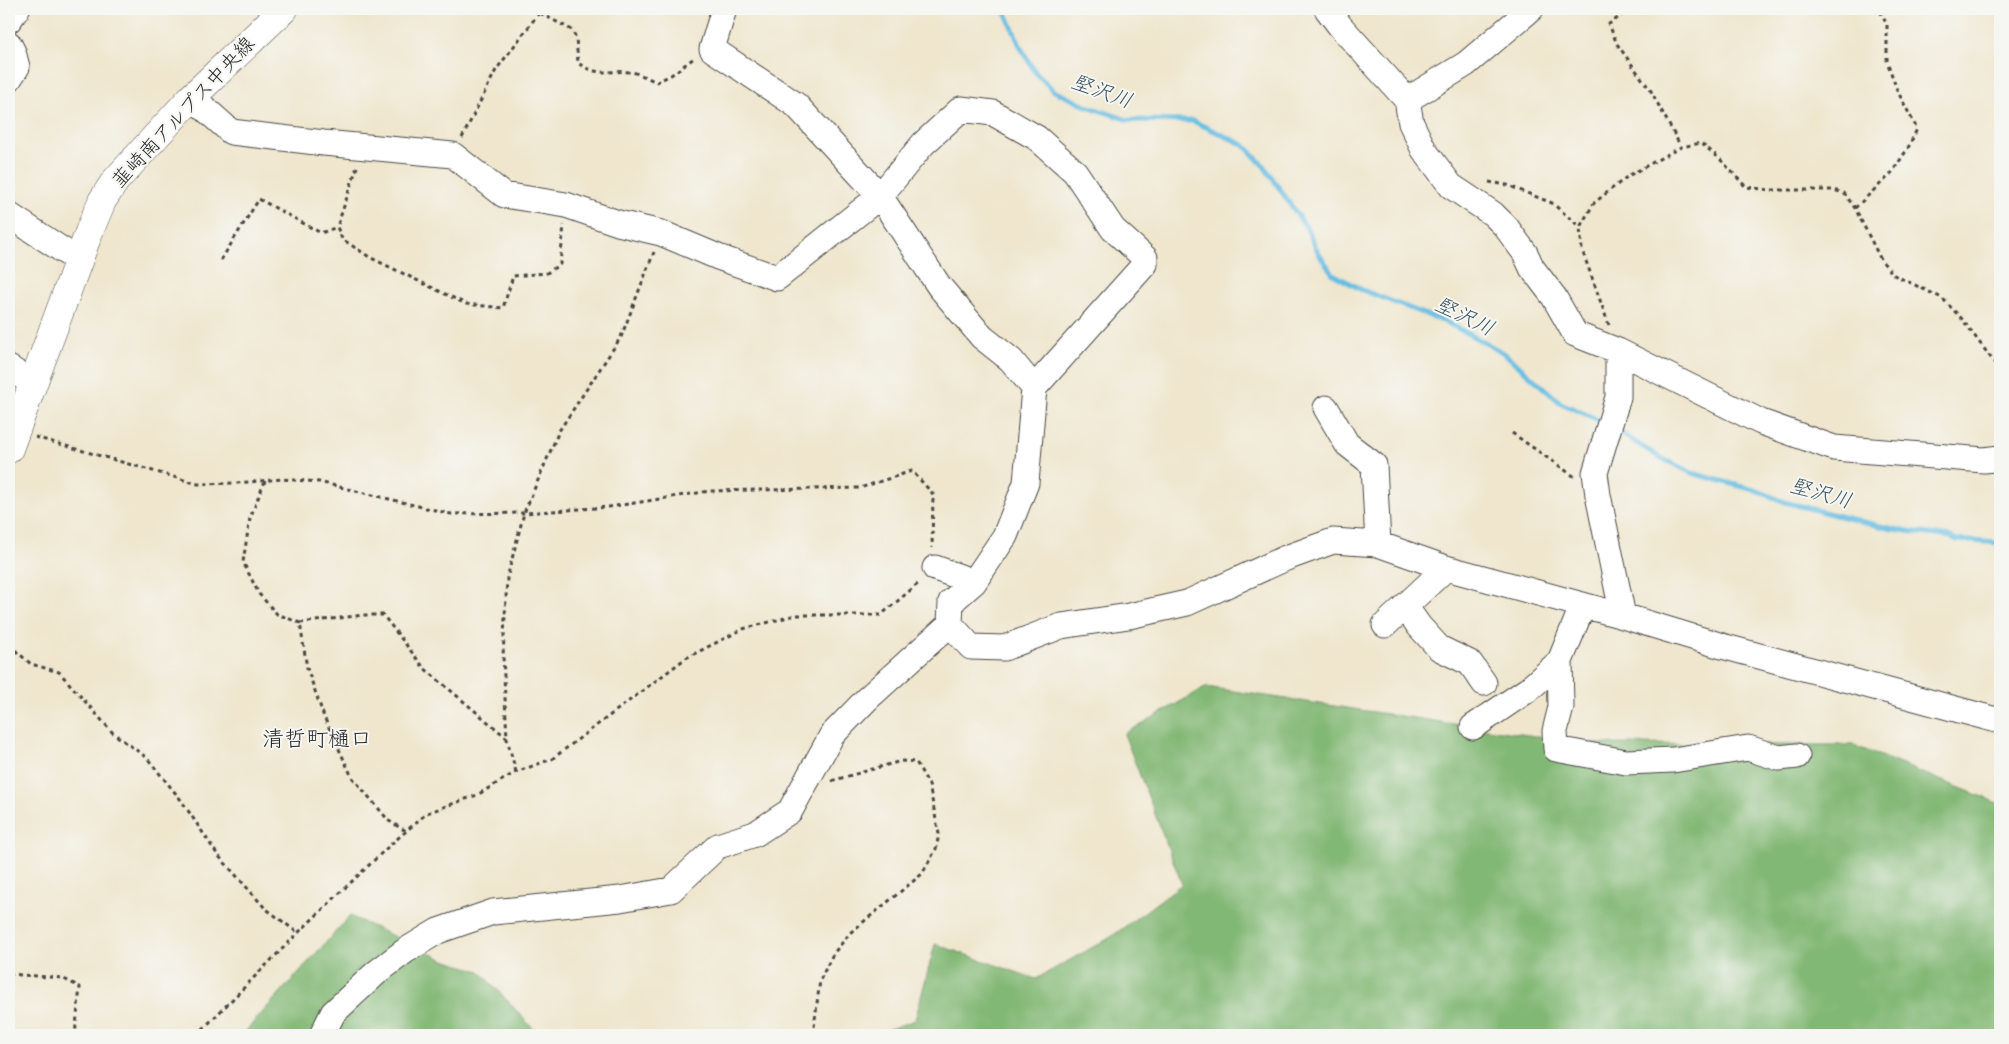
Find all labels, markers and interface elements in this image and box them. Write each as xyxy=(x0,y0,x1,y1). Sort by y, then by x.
street label: 韮崎南アルプス中央線 xyxy=(106,31,260,193)
water label: 堅沢川 xyxy=(1068,68,1136,114)
water label: 堅沢川 xyxy=(1431,291,1499,341)
water label: 堅沢川 xyxy=(1787,472,1855,514)
district label: 清哲町樋口 xyxy=(262,725,372,753)

